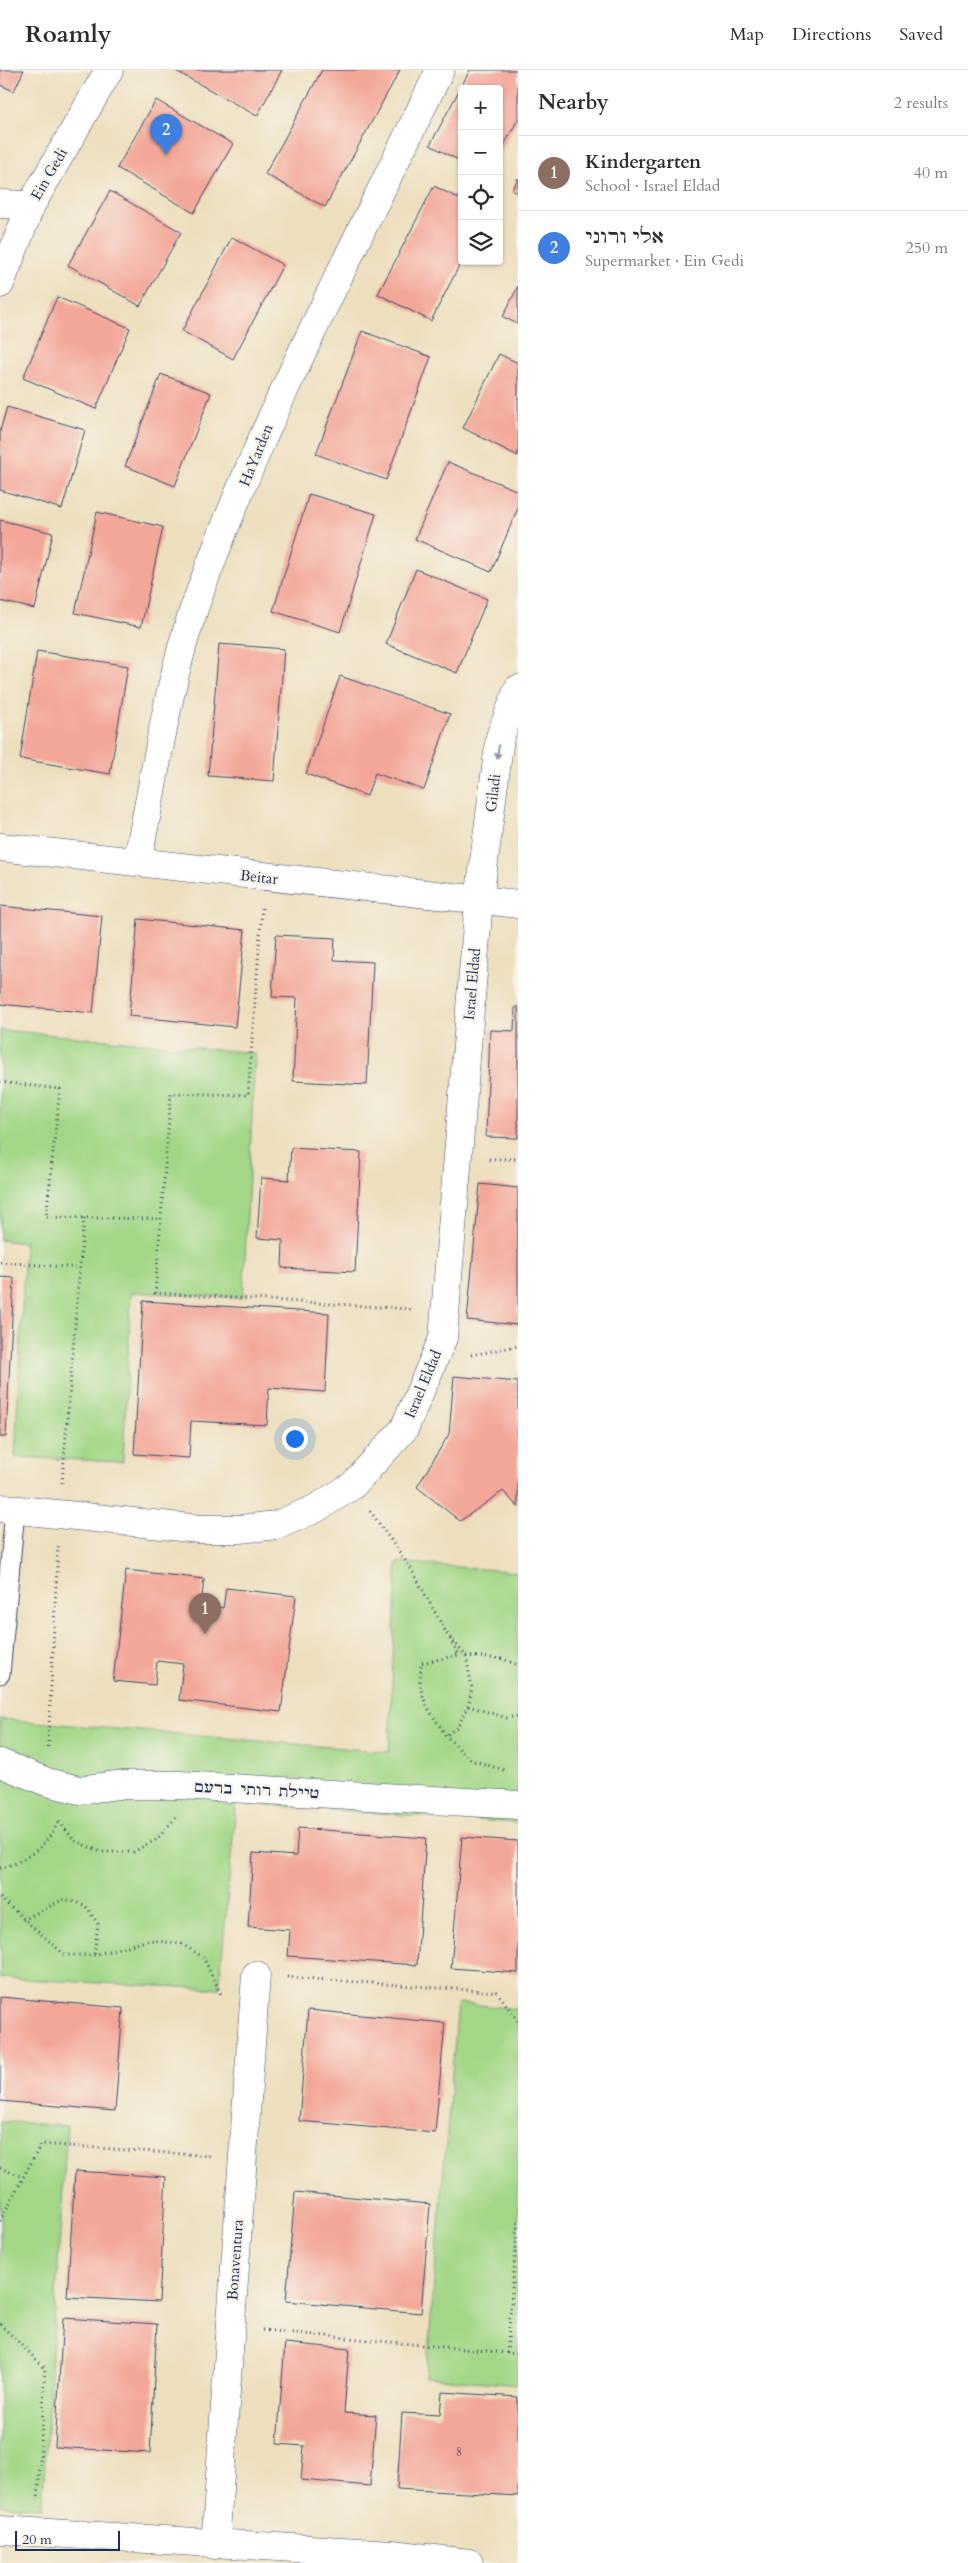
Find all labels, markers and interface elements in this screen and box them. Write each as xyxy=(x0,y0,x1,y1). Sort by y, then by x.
text: Roamly xyxy=(25,18,111,51)
text: Map xyxy=(730,22,764,47)
text: Directions xyxy=(792,22,871,47)
text: Saved xyxy=(899,22,943,47)
map controls xyxy=(458,85,503,265)
button: + xyxy=(458,85,503,130)
text: Nearby xyxy=(538,88,609,117)
text: 2 results xyxy=(894,92,948,114)
pin: 2 xyxy=(150,114,182,155)
button: − xyxy=(458,130,503,175)
street label: Ein Gedi xyxy=(26,144,72,204)
text: Kindergarten xyxy=(585,149,701,175)
text: 1 xyxy=(550,162,558,184)
text: 40 m xyxy=(914,162,948,184)
button: locate xyxy=(458,175,503,220)
text: School · Israel Eldad xyxy=(585,175,720,197)
button: layers xyxy=(458,220,503,265)
text: אלי ורוני xyxy=(585,224,664,250)
text: 2 xyxy=(550,237,558,259)
text: 250 m xyxy=(906,237,948,259)
text: Supermarket · Ein Gedi xyxy=(585,250,744,272)
street label: HaYarden xyxy=(234,420,278,489)
one-way arrow xyxy=(494,744,502,760)
street label: Giladi xyxy=(481,773,505,813)
street label: Beitar xyxy=(239,865,279,889)
street label: Israel Eldad xyxy=(459,947,485,1021)
street label: Israel Eldad xyxy=(400,1347,446,1421)
your location xyxy=(282,1426,308,1452)
pin: 1 xyxy=(189,1593,221,1634)
street label: טיילת רותי ברעם xyxy=(194,1777,320,1803)
street label: Bonaventura xyxy=(222,2218,248,2301)
house number: 8 xyxy=(456,2444,462,2460)
scale bar xyxy=(15,2528,120,2551)
text: 20 m xyxy=(22,2530,52,2549)

